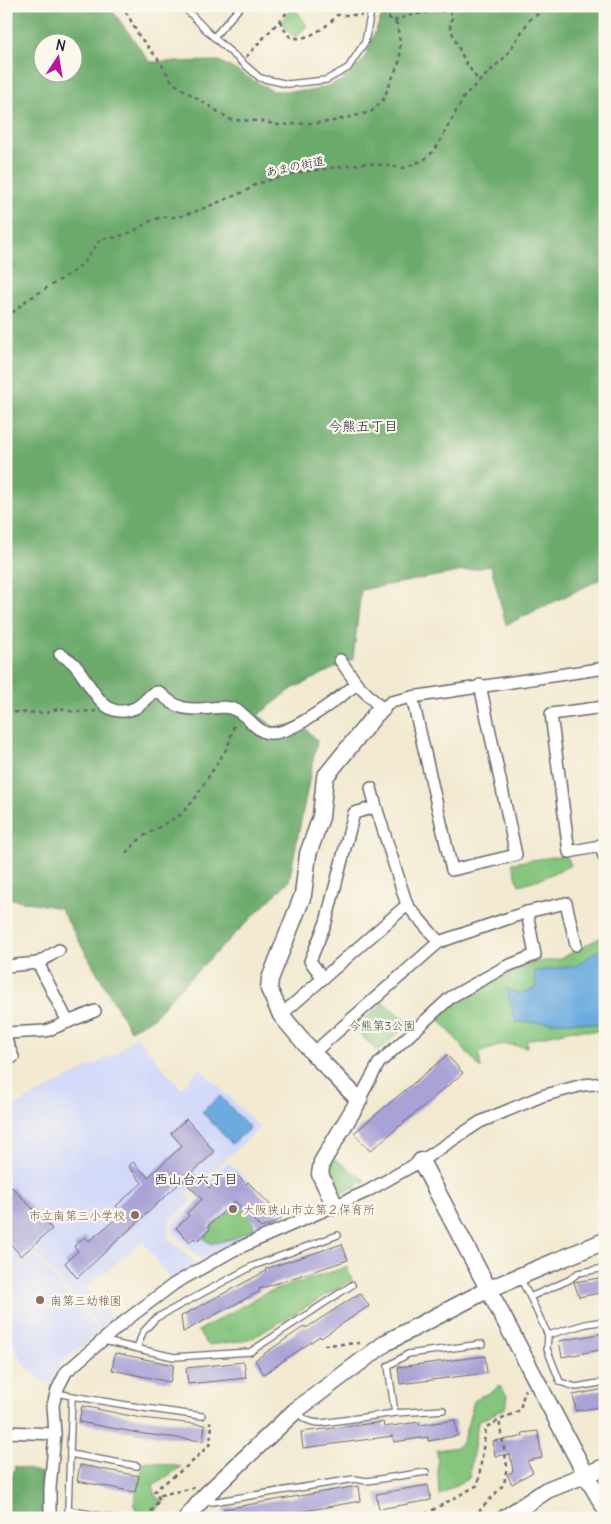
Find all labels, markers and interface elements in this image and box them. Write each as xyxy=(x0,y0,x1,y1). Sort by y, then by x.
north arrow xyxy=(32,32,82,82)
text: N xyxy=(54,35,67,55)
street label: あまの街道 xyxy=(264,152,326,180)
district label: 今熊五丁目 xyxy=(328,417,398,435)
park label: 今熊第3公園 xyxy=(349,1018,415,1033)
district label: 西山台六丁目 xyxy=(154,1170,238,1188)
place label: 大阪狭山市立第２保育所 xyxy=(243,1202,375,1217)
marker: 大阪狭山市立第２保育所 xyxy=(227,1203,239,1215)
place label: 市立南第三小学校 xyxy=(29,1208,125,1223)
marker: 市立南第三小学校 xyxy=(129,1209,141,1221)
place label: 南第三幼稚園 xyxy=(50,1293,122,1308)
marker: 南第三幼稚園 xyxy=(34,1294,46,1306)

